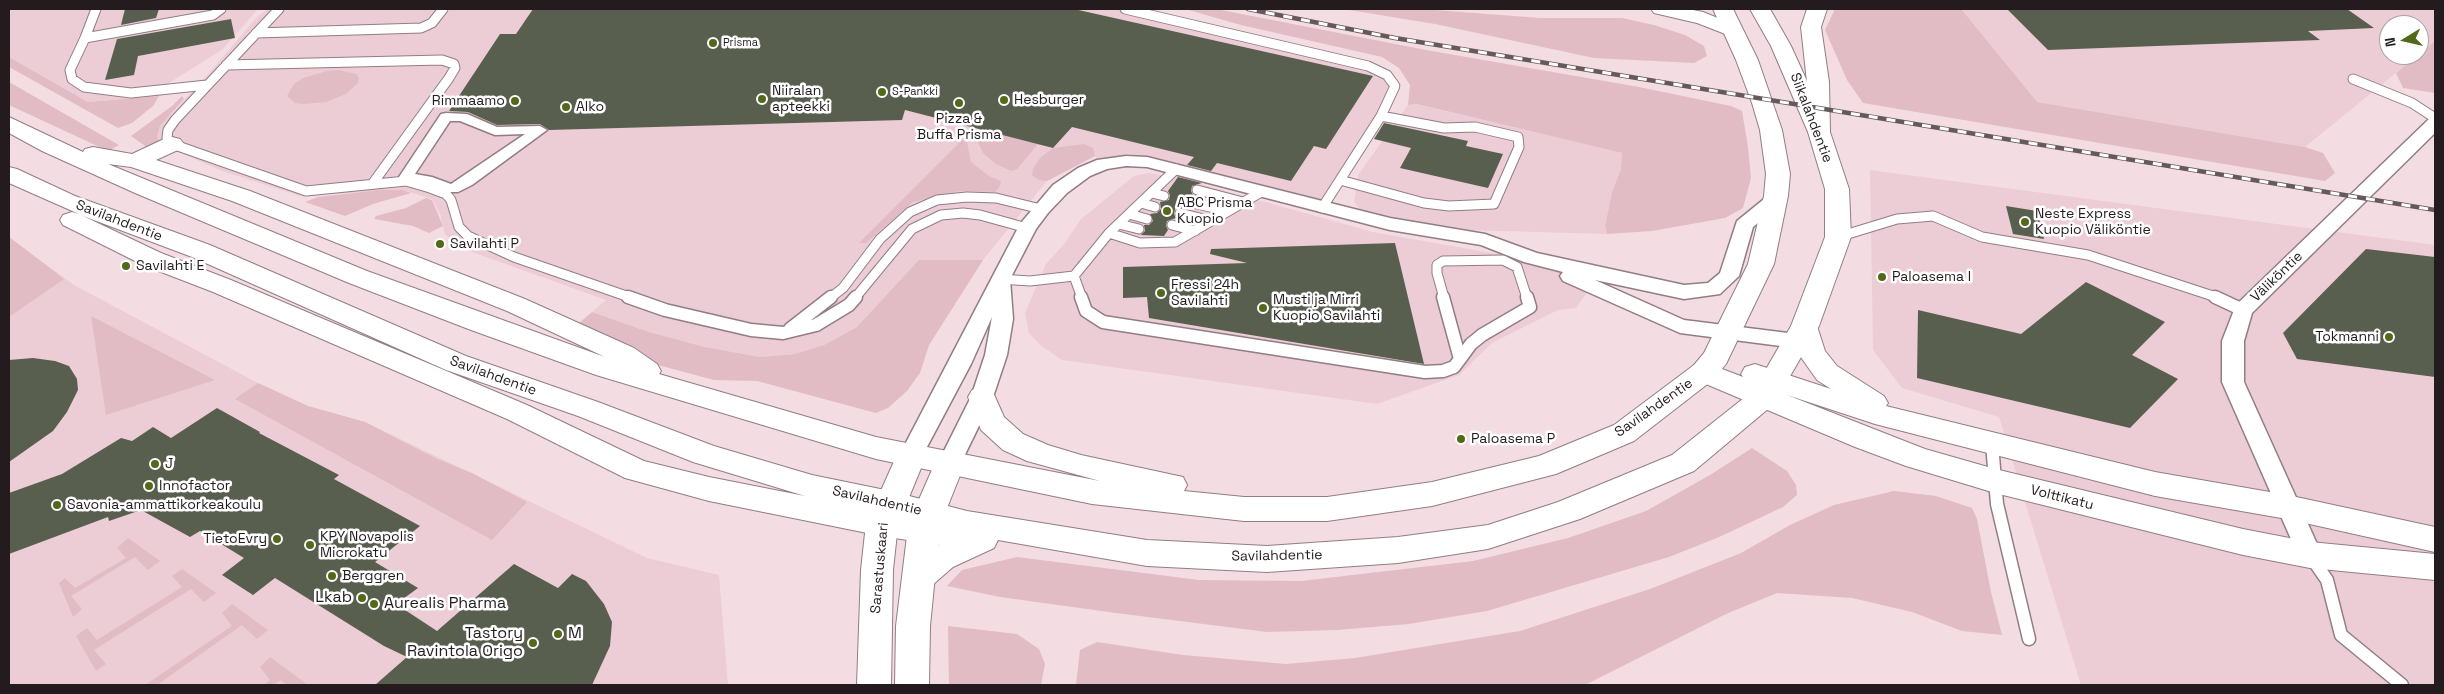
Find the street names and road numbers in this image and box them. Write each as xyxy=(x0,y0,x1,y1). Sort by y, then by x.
street label: Siikalahdentie xyxy=(1786,71,1836,165)
street label: Savilahdentie xyxy=(73,197,165,245)
street label: Väliköntie xyxy=(2248,248,2306,306)
street label: Savilahdentie xyxy=(447,353,539,399)
street label: Savilahdentie xyxy=(1612,375,1696,441)
street label: Volttikatu xyxy=(2029,482,2095,514)
street label: Savilahdentie xyxy=(831,483,923,519)
street label: Sarastuskaari xyxy=(868,522,892,614)
street label: Savilahdentie xyxy=(1231,547,1323,565)

